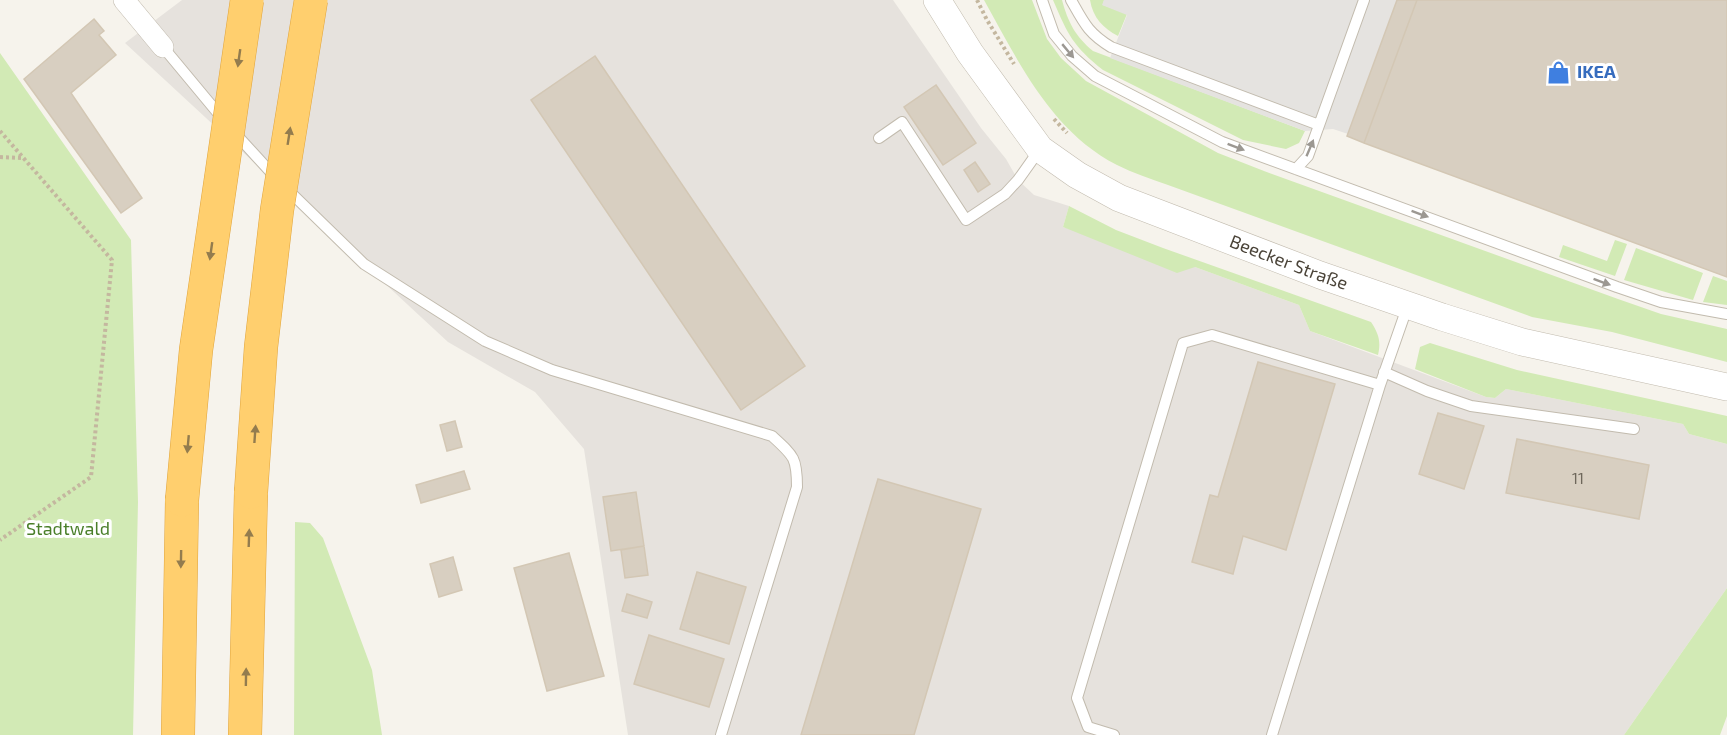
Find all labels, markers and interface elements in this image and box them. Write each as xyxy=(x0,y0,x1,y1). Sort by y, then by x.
one-way arrow xyxy=(1061,43,1074,58)
one-way arrow xyxy=(234,49,243,68)
shop icon: IKEA xyxy=(1546,59,1572,85)
place label: IKEA xyxy=(1577,60,1616,82)
one-way arrow xyxy=(284,126,293,145)
one-way arrow xyxy=(1305,139,1315,157)
one-way arrow xyxy=(1228,142,1246,152)
one-way arrow xyxy=(1411,210,1429,220)
street label: Beecker Straße xyxy=(1227,229,1351,294)
one-way arrow xyxy=(206,241,215,260)
one-way arrow xyxy=(1594,277,1612,287)
one-way arrow xyxy=(250,424,260,443)
one-way arrow xyxy=(183,435,193,454)
house number: 11 xyxy=(1572,469,1584,487)
park label: Stadtwald xyxy=(26,517,110,539)
one-way arrow xyxy=(245,529,254,548)
one-way arrow xyxy=(177,549,186,568)
one-way arrow xyxy=(241,667,251,686)

